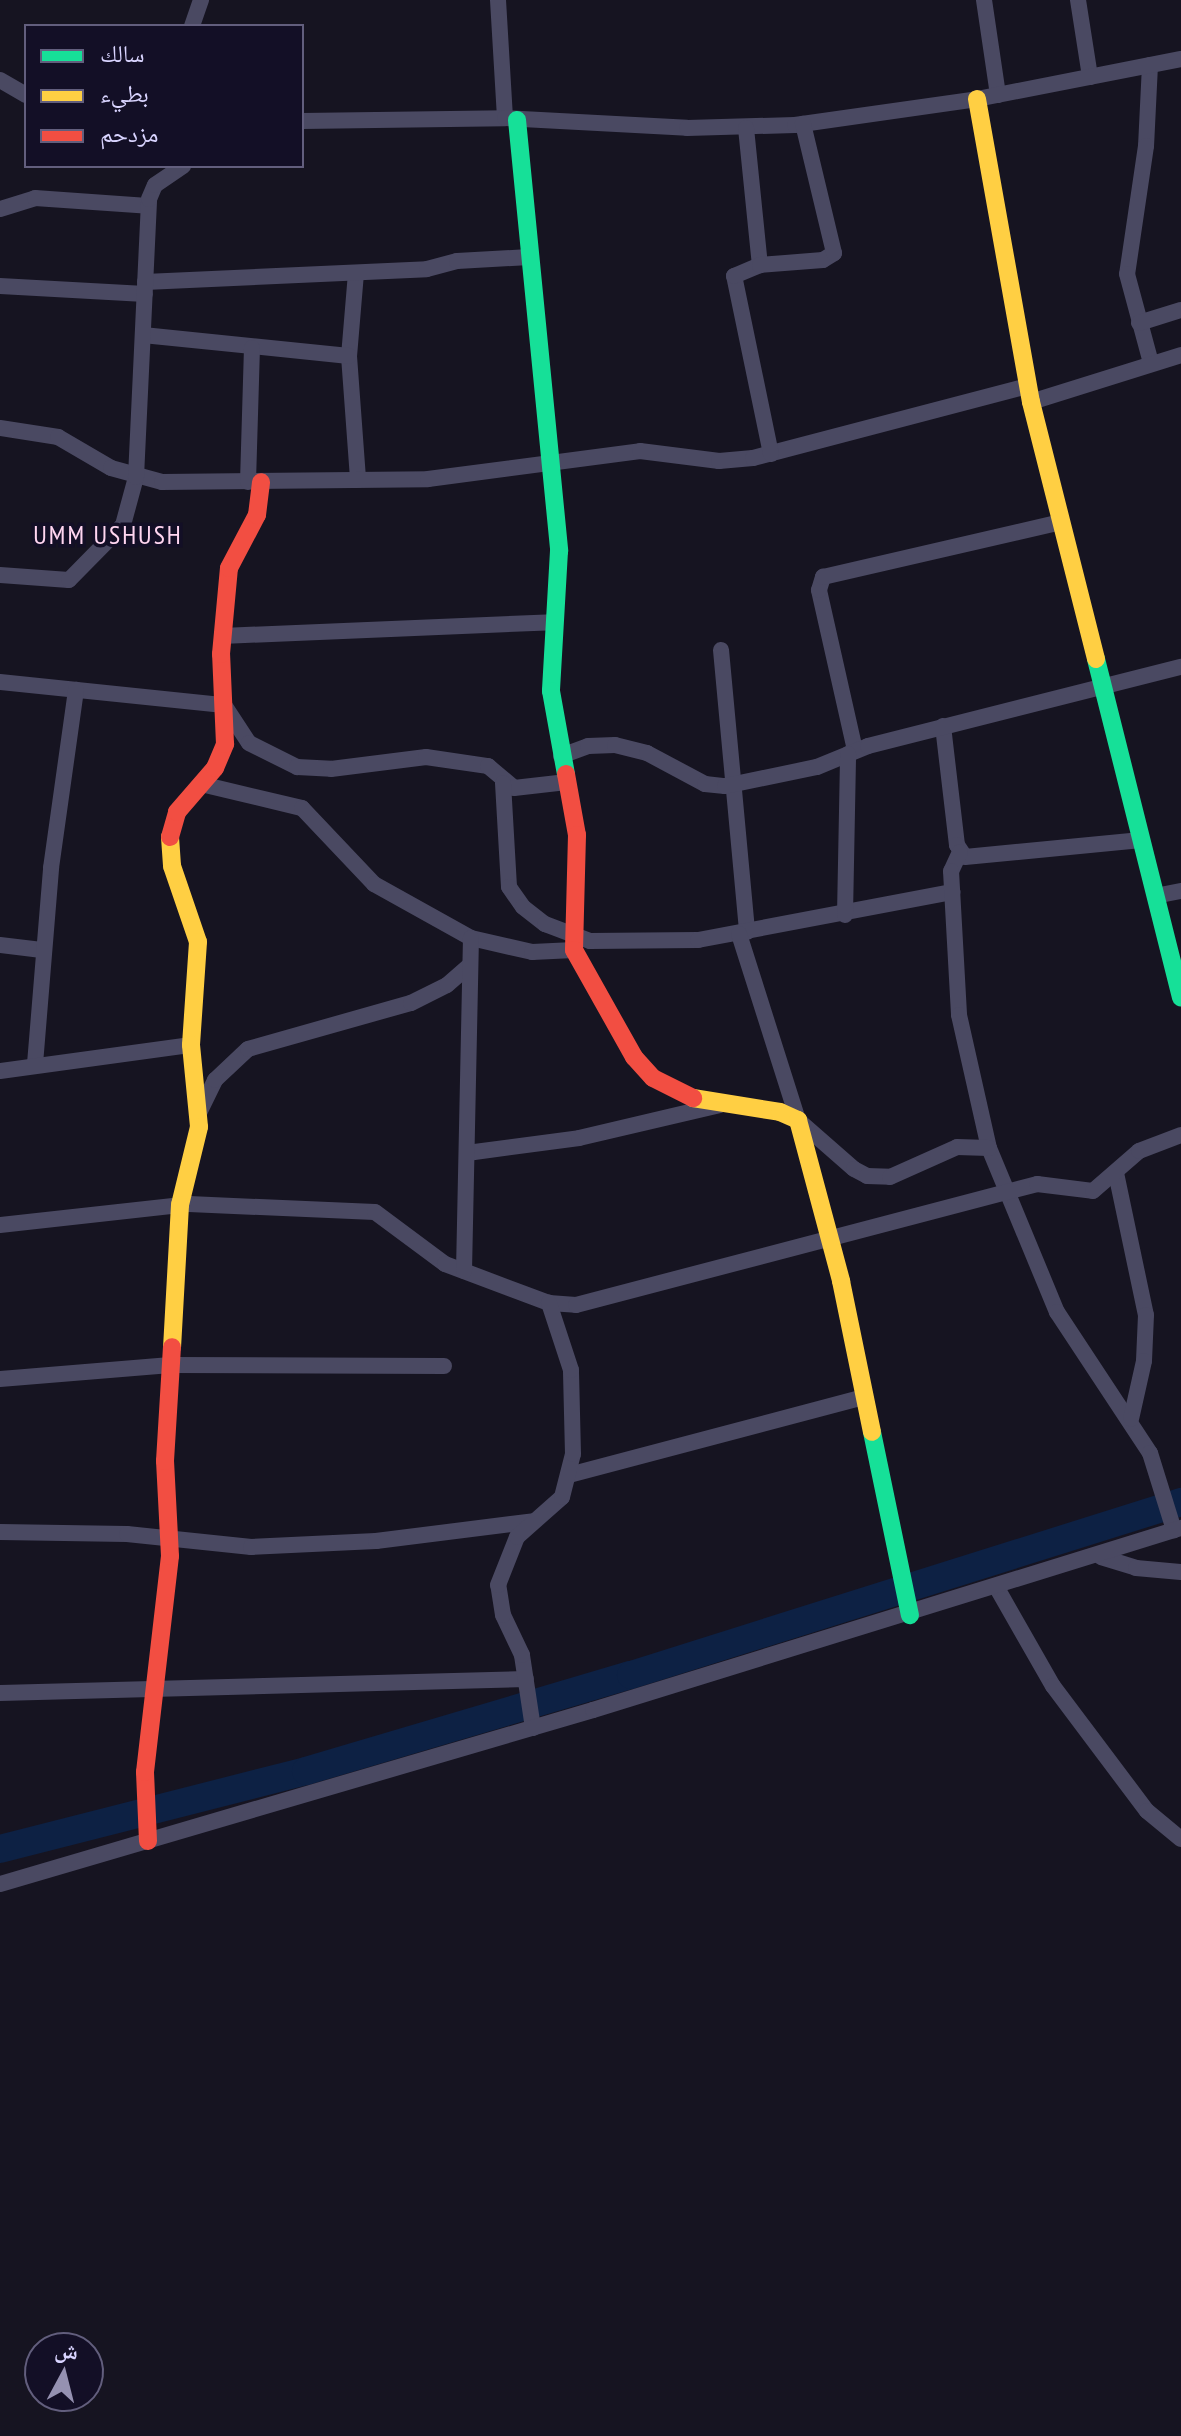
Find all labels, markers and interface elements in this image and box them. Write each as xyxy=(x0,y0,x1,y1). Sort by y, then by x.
legend xyxy=(24,24,304,168)
text: سالك xyxy=(100,38,145,69)
text: بطيء xyxy=(100,78,149,109)
text: مزدحم xyxy=(100,118,159,149)
district label: UMM USHUSH xyxy=(33,519,183,551)
north arrow xyxy=(24,2332,104,2412)
text: ش xyxy=(53,2335,80,2365)

